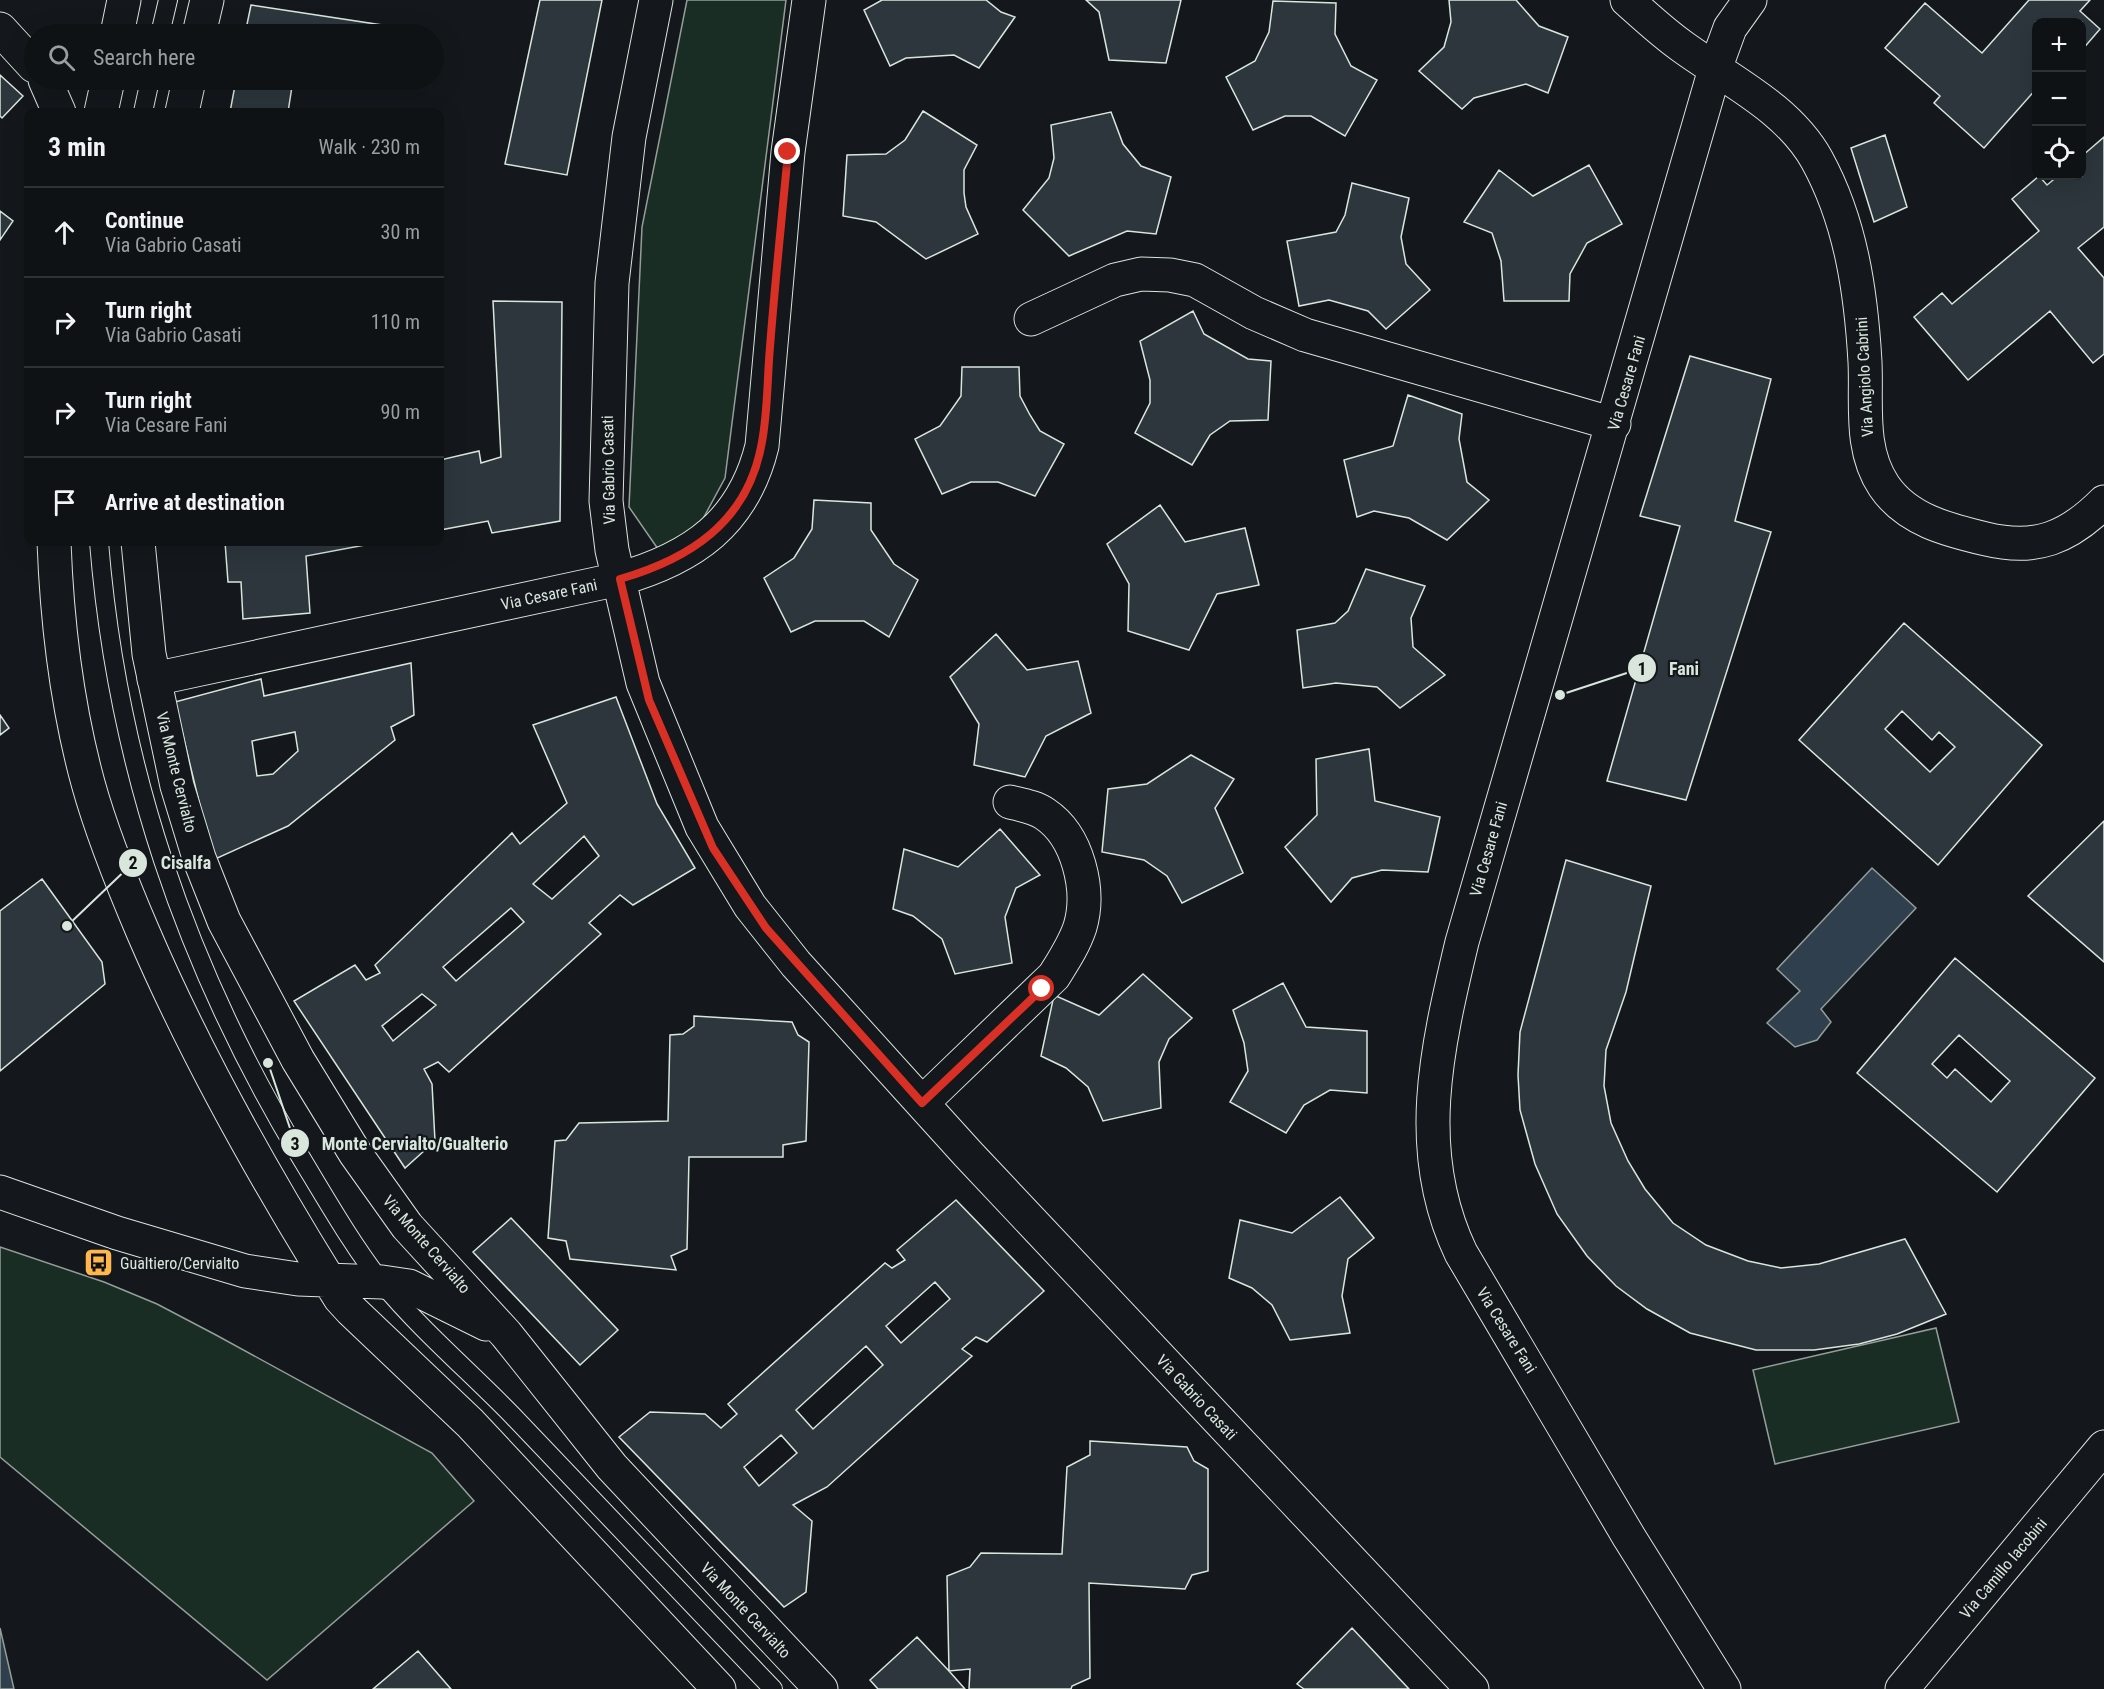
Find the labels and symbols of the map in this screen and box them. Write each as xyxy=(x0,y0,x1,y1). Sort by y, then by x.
route end xyxy=(774,138,800,164)
street label: Via Angiolo Cabrini xyxy=(1852,316,1877,438)
street label: Via Cesare Fani xyxy=(1604,333,1649,433)
street label: Via Gabrio Casati xyxy=(598,415,619,525)
street label: Via Cesare Fani xyxy=(499,575,599,614)
callout: Fani xyxy=(1627,650,1711,686)
text: 1 xyxy=(1637,658,1647,679)
text: Fani xyxy=(1669,658,1699,679)
street label: Via Monte Cervialto xyxy=(152,710,201,834)
street label: Via Cesare Fani xyxy=(1466,799,1511,899)
callout: Cisalfa xyxy=(118,845,223,881)
text: 2 xyxy=(128,852,138,873)
text: Cisalfa xyxy=(161,852,211,873)
route start xyxy=(1028,975,1054,1001)
callout: Monte Cervialto/Gualterio xyxy=(280,1125,521,1161)
text: 3 xyxy=(290,1133,300,1154)
text: Monte Cervialto/Gualterio xyxy=(322,1133,508,1154)
street label: Via Monte Cervialto xyxy=(379,1191,474,1297)
bus stop icon: Gualtiero/Cervialto xyxy=(83,1247,115,1279)
place label: Gualtiero/Cervialto xyxy=(120,1254,239,1273)
street label: Via Cesare Fani xyxy=(1473,1284,1541,1377)
street label: Via Gabrio Casati xyxy=(1152,1351,1241,1444)
street label: Via Camillo Iacobini xyxy=(1956,1514,2051,1623)
street label: Via Monte Cervialto xyxy=(696,1559,795,1662)

